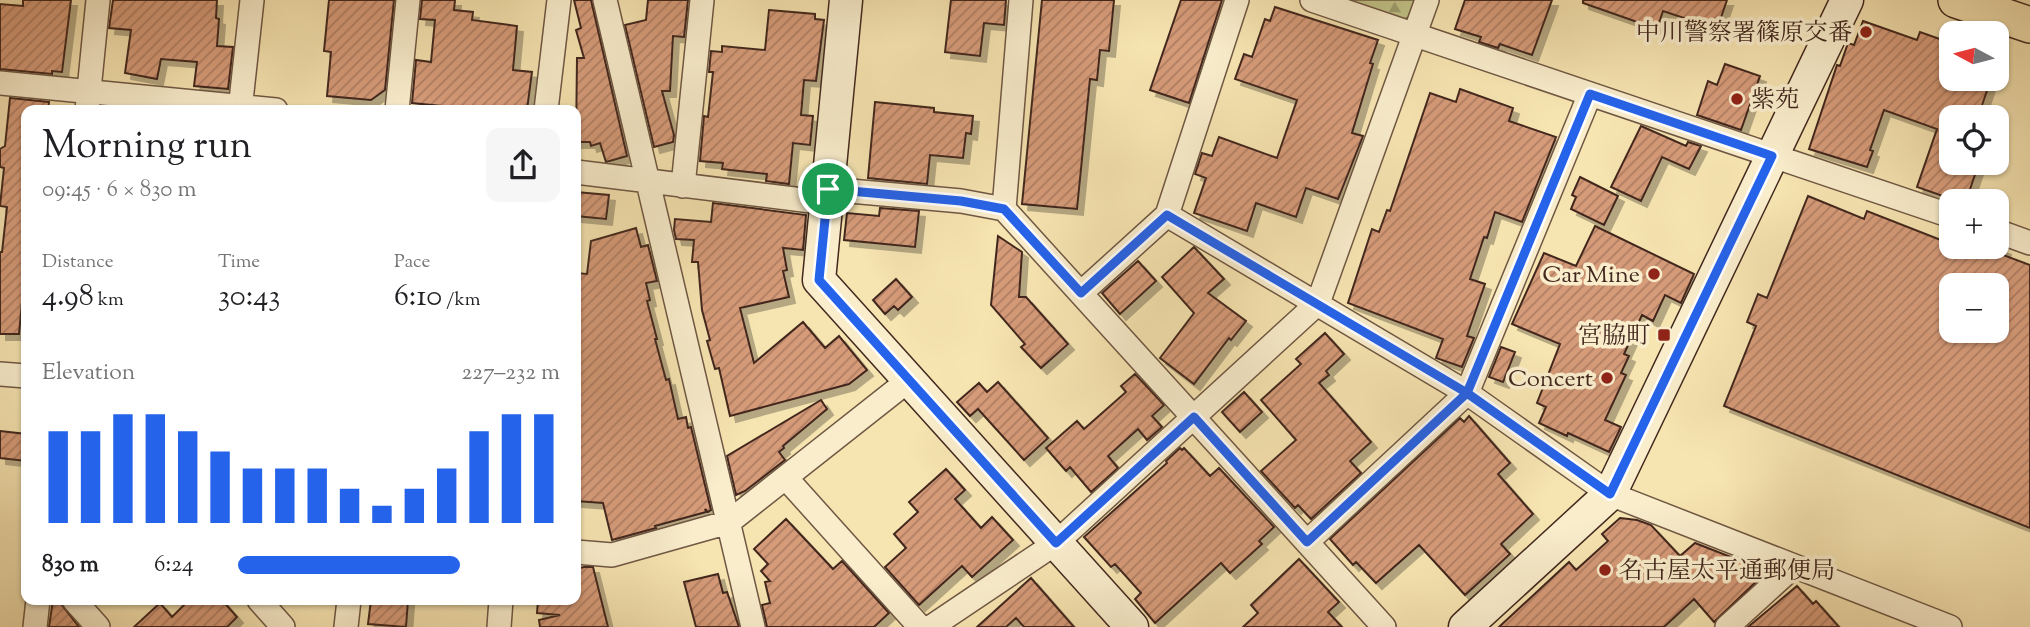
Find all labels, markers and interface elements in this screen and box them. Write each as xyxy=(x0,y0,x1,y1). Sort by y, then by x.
place label: 中川警察署篠原交番 xyxy=(1636,17,1852,51)
north arrow xyxy=(1939,21,2009,91)
map controls xyxy=(1939,21,2009,343)
marker: 中川警察署篠原交番 xyxy=(1858,24,1874,40)
place label: 紫苑 xyxy=(1751,84,1799,118)
marker: 紫苑 xyxy=(1729,91,1745,107)
button: locate xyxy=(1939,105,2009,175)
text: Morning run xyxy=(42,121,252,175)
button: share xyxy=(486,128,560,202)
pin xyxy=(798,159,858,219)
icon: arrive xyxy=(809,170,847,208)
text: 09:45 · 6 × 830 m xyxy=(42,174,196,207)
button: + xyxy=(1939,189,2009,259)
text: Distance xyxy=(42,249,114,276)
text: Time xyxy=(218,249,260,276)
text: Pace xyxy=(394,249,430,276)
place label: Car Mine xyxy=(1542,259,1640,293)
marker: Car Mine xyxy=(1646,266,1662,282)
button: − xyxy=(1939,273,2009,343)
text: 4.98 xyxy=(42,276,94,319)
text: 30:43 xyxy=(218,276,280,319)
text: 6:10 xyxy=(394,276,442,319)
text: km xyxy=(94,287,124,314)
text: /km xyxy=(442,287,481,314)
place label: 宮脇町 xyxy=(1578,320,1650,354)
marker: 宮脇町 xyxy=(1656,327,1672,343)
text: Elevation xyxy=(42,357,135,390)
text: 227–232 m xyxy=(461,357,560,390)
place label: Concert xyxy=(1508,363,1593,397)
marker: Concert xyxy=(1599,370,1615,386)
text: 830 m xyxy=(42,549,99,582)
text: 6:24 xyxy=(154,549,194,582)
place label: 名古屋太平通郵便局 xyxy=(1619,555,1835,589)
marker: 名古屋太平通郵便局 xyxy=(1597,562,1613,578)

